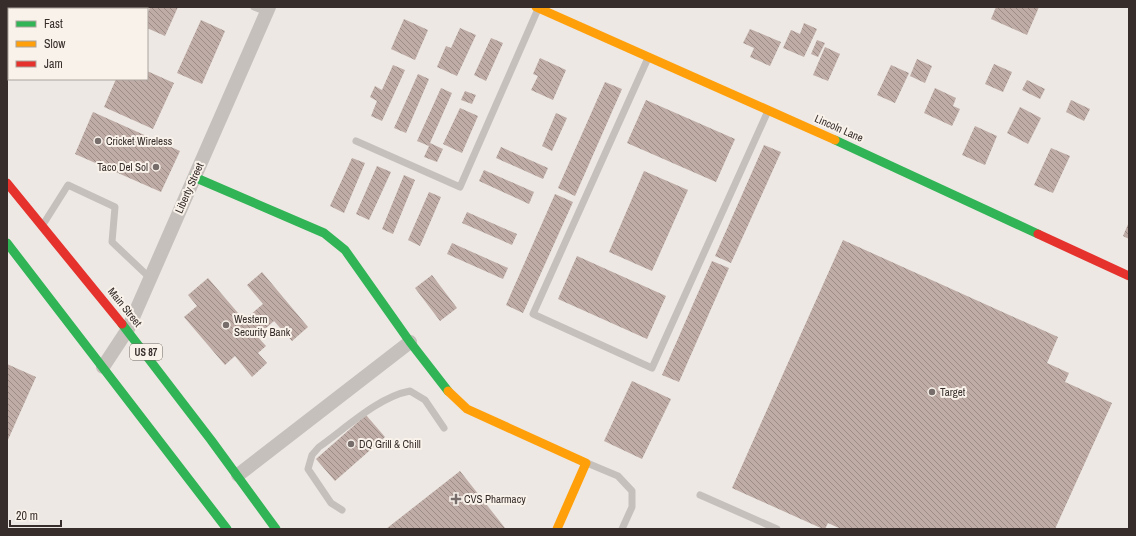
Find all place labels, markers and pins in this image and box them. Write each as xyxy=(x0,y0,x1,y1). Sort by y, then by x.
place label: Cricket Wireless xyxy=(106,134,173,148)
marker: Cricket Wireless xyxy=(93,136,103,146)
place label: Taco Del Sol xyxy=(97,160,148,174)
marker: Taco Del Sol xyxy=(151,162,161,172)
place label: Western Security Bank xyxy=(234,312,291,339)
marker: Western Security Bank xyxy=(221,320,231,330)
place label: Target xyxy=(940,385,966,399)
marker: Target xyxy=(927,387,937,397)
place label: DQ Grill & Chill xyxy=(359,437,421,451)
marker: DQ Grill & Chill xyxy=(346,439,356,449)
place label: CVS Pharmacy xyxy=(464,492,526,506)
marker: CVS Pharmacy xyxy=(451,494,461,504)

